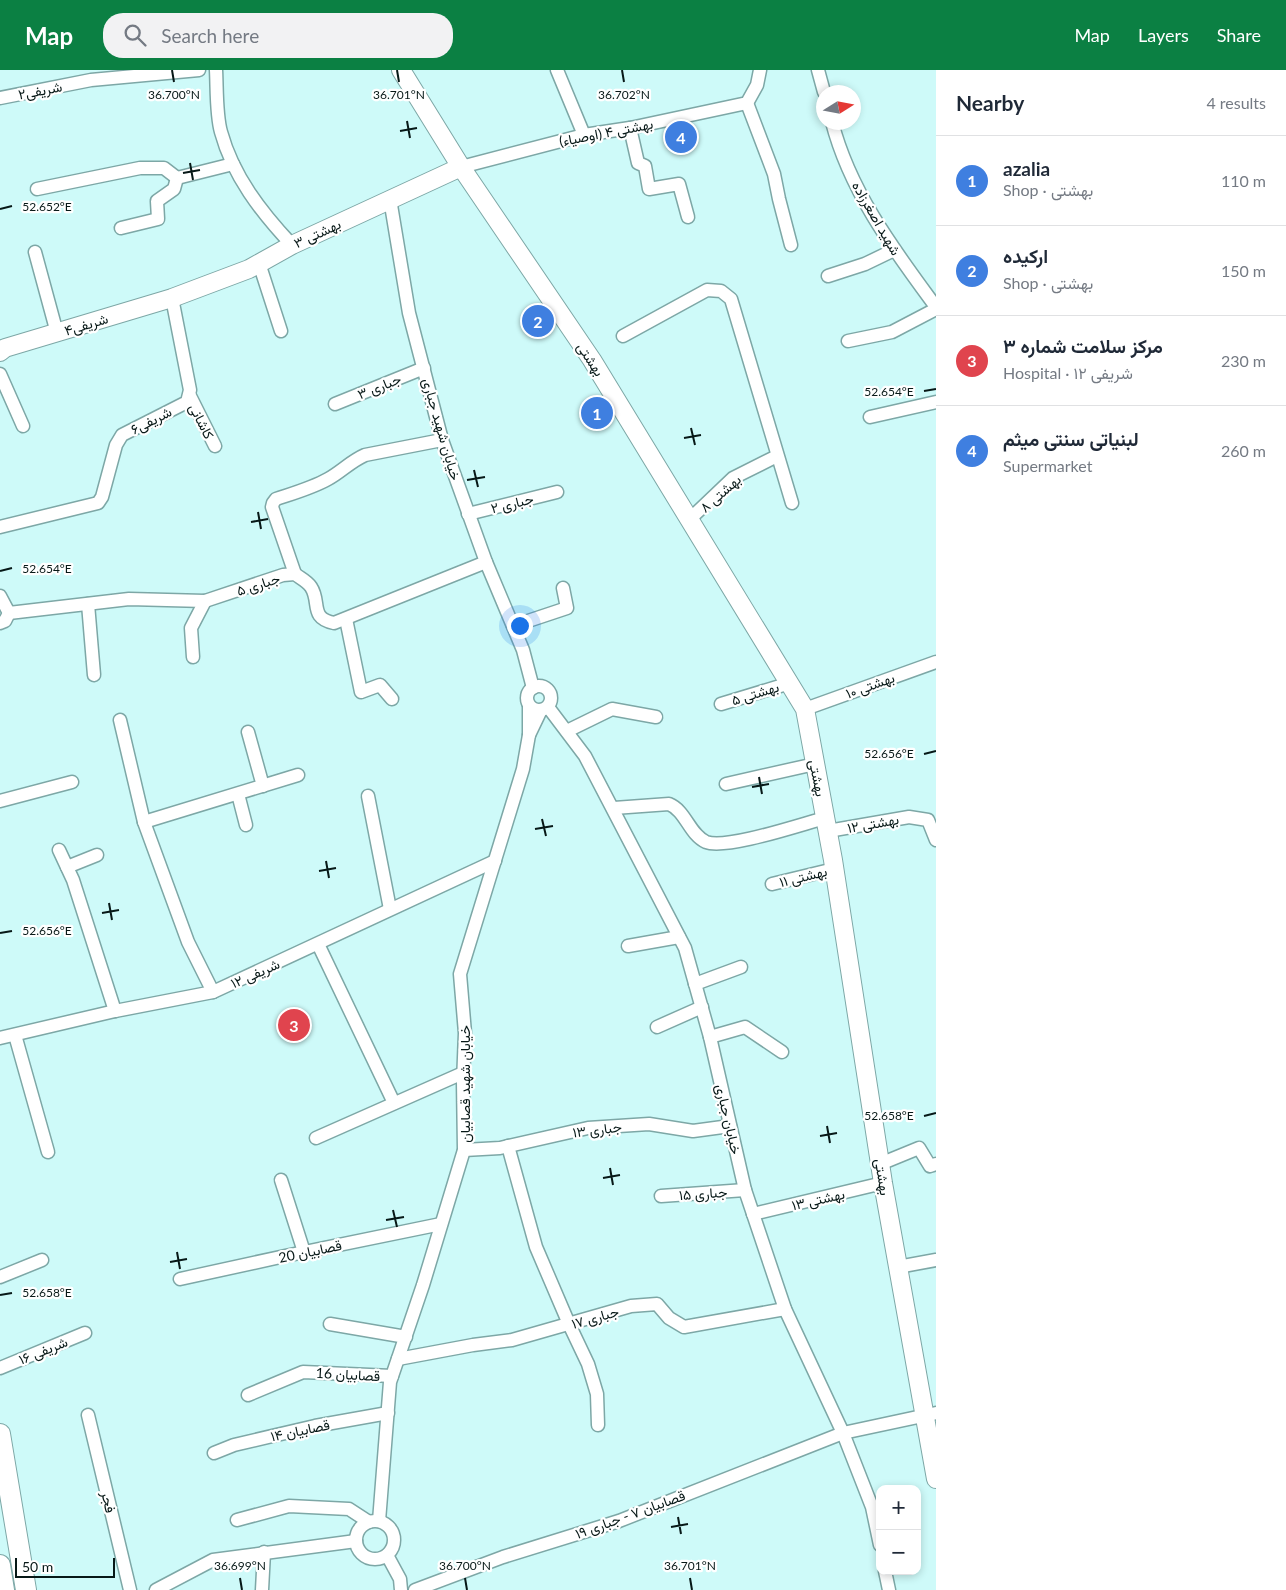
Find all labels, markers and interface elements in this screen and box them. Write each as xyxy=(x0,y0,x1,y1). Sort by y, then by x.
search box xyxy=(103,13,453,58)
text: Map xyxy=(25,21,73,50)
icon: search xyxy=(121,21,149,49)
text: Search here xyxy=(161,24,259,47)
text: Map xyxy=(1074,24,1110,46)
text: Layers xyxy=(1138,24,1189,46)
text: Share xyxy=(1217,24,1261,46)
street label: شریفی۲ xyxy=(17,77,64,104)
north arrow xyxy=(816,85,861,130)
text: 36.700°N xyxy=(148,87,200,102)
text: 36.701°N xyxy=(373,87,425,102)
text: 36.702°N xyxy=(598,87,650,102)
text: Nearby xyxy=(956,90,1024,115)
text: 4 results xyxy=(1206,93,1266,112)
street label: بهشتی ۴ (اوصیاء) xyxy=(558,115,655,150)
pin: 4 xyxy=(665,118,697,156)
text: azalia xyxy=(1003,157,1050,180)
text: 1 xyxy=(967,171,977,190)
text: 110 m xyxy=(1221,171,1266,190)
street label: شهید اصغرزاده xyxy=(848,178,905,259)
text: Shop · بهشتی xyxy=(1003,180,1093,199)
text: 52.652°E xyxy=(22,199,72,214)
street label: بهشتی ۳ xyxy=(291,215,344,252)
text: ارکیده xyxy=(1003,244,1048,267)
text: 2 xyxy=(967,261,977,280)
text: 150 m xyxy=(1221,261,1266,280)
text: Shop · بهشتی xyxy=(1003,273,1093,292)
pin: 2 xyxy=(522,302,554,340)
street label: شریفی۴ xyxy=(62,309,110,340)
text: مرکز سلامت شماره ۳ xyxy=(1003,334,1163,357)
street label: بهشتی xyxy=(573,339,608,380)
text: 3 xyxy=(967,351,977,370)
text: 230 m xyxy=(1221,351,1266,370)
text: Hospital · شریفی ۱۲ xyxy=(1003,363,1133,382)
street label: جباری ۳ xyxy=(355,370,404,403)
street label: خیابان شهید جباری xyxy=(418,376,465,482)
text: 52.654°E xyxy=(864,384,914,399)
pin: 1 xyxy=(581,394,613,432)
street label: کاشانی xyxy=(185,400,218,442)
street label: شریفی۶ xyxy=(128,403,175,438)
text: لبنیاتی سنتی میثم xyxy=(1003,427,1139,450)
text: 4 xyxy=(967,441,977,460)
text: 260 m xyxy=(1221,441,1266,460)
text: Supermarket xyxy=(1003,456,1092,475)
street label: بهشتی ۸ xyxy=(696,471,745,516)
street label: جباری ۲ xyxy=(489,489,535,517)
text: 52.654°E xyxy=(22,561,72,576)
street label: جباری ۵ xyxy=(234,569,282,600)
your location xyxy=(507,613,533,639)
street label: بهشتی ۱۰ xyxy=(843,668,897,703)
street label: بهشتی ۵ xyxy=(729,678,781,709)
text: 52.656°E xyxy=(864,746,914,761)
street label: بهشتی xyxy=(805,758,830,798)
street label: بهشتی ۱۲ xyxy=(846,810,900,837)
street label: بهشتی ۱۱ xyxy=(777,862,829,891)
text: 52.656°E xyxy=(22,923,72,938)
street label: شریفی ۱۲ xyxy=(228,955,283,992)
pin: 3 xyxy=(278,1006,310,1044)
street label: خیابان شهید قصابیان xyxy=(456,1025,474,1143)
street label: خیابان جباری xyxy=(712,1082,745,1156)
text: 52.658°E xyxy=(864,1108,914,1123)
street label: جباری ۱۳ xyxy=(571,1118,623,1141)
street label: بهشتی xyxy=(871,1157,894,1197)
street label: جباری ۱۵ xyxy=(678,1183,728,1204)
street label: بهشتی ۱۳ xyxy=(790,1185,846,1214)
street label: قصابیان 20 xyxy=(277,1236,343,1267)
text: 52.658°E xyxy=(22,1285,72,1300)
street label: جباری ۱۷ xyxy=(569,1302,621,1333)
street label: شریفی ۱۶ xyxy=(16,1333,70,1368)
street label: قصابیان 16 xyxy=(315,1364,381,1385)
street label: قصابیان ۱۴ xyxy=(269,1415,331,1446)
map controls xyxy=(876,1485,921,1575)
button: + xyxy=(876,1485,921,1530)
street label: قصابيان ۷ - جباری ۱۹ xyxy=(573,1486,688,1543)
street label: فجر xyxy=(97,1489,120,1515)
button: − xyxy=(876,1530,921,1575)
scale bar xyxy=(15,1555,115,1578)
text: 50 m xyxy=(22,1558,53,1575)
text: 36.699°N xyxy=(214,1558,266,1573)
text: 36.700°N xyxy=(439,1558,491,1573)
text: 36.701°N xyxy=(664,1558,716,1573)

